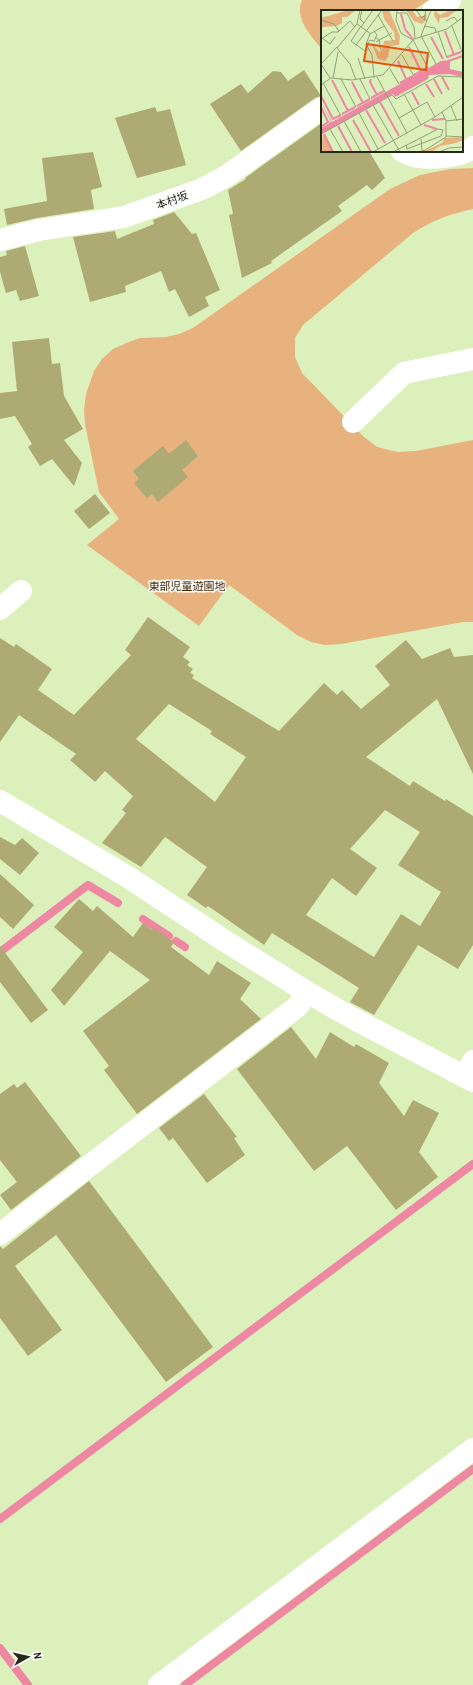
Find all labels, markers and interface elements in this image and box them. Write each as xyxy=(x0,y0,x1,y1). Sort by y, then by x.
inset map xyxy=(321,10,463,152)
street label: 本村坂 xyxy=(154,188,190,212)
park label: 東部児童遊園地 xyxy=(149,579,226,593)
north arrow xyxy=(8,1637,48,1677)
text: N xyxy=(31,1651,45,1660)

